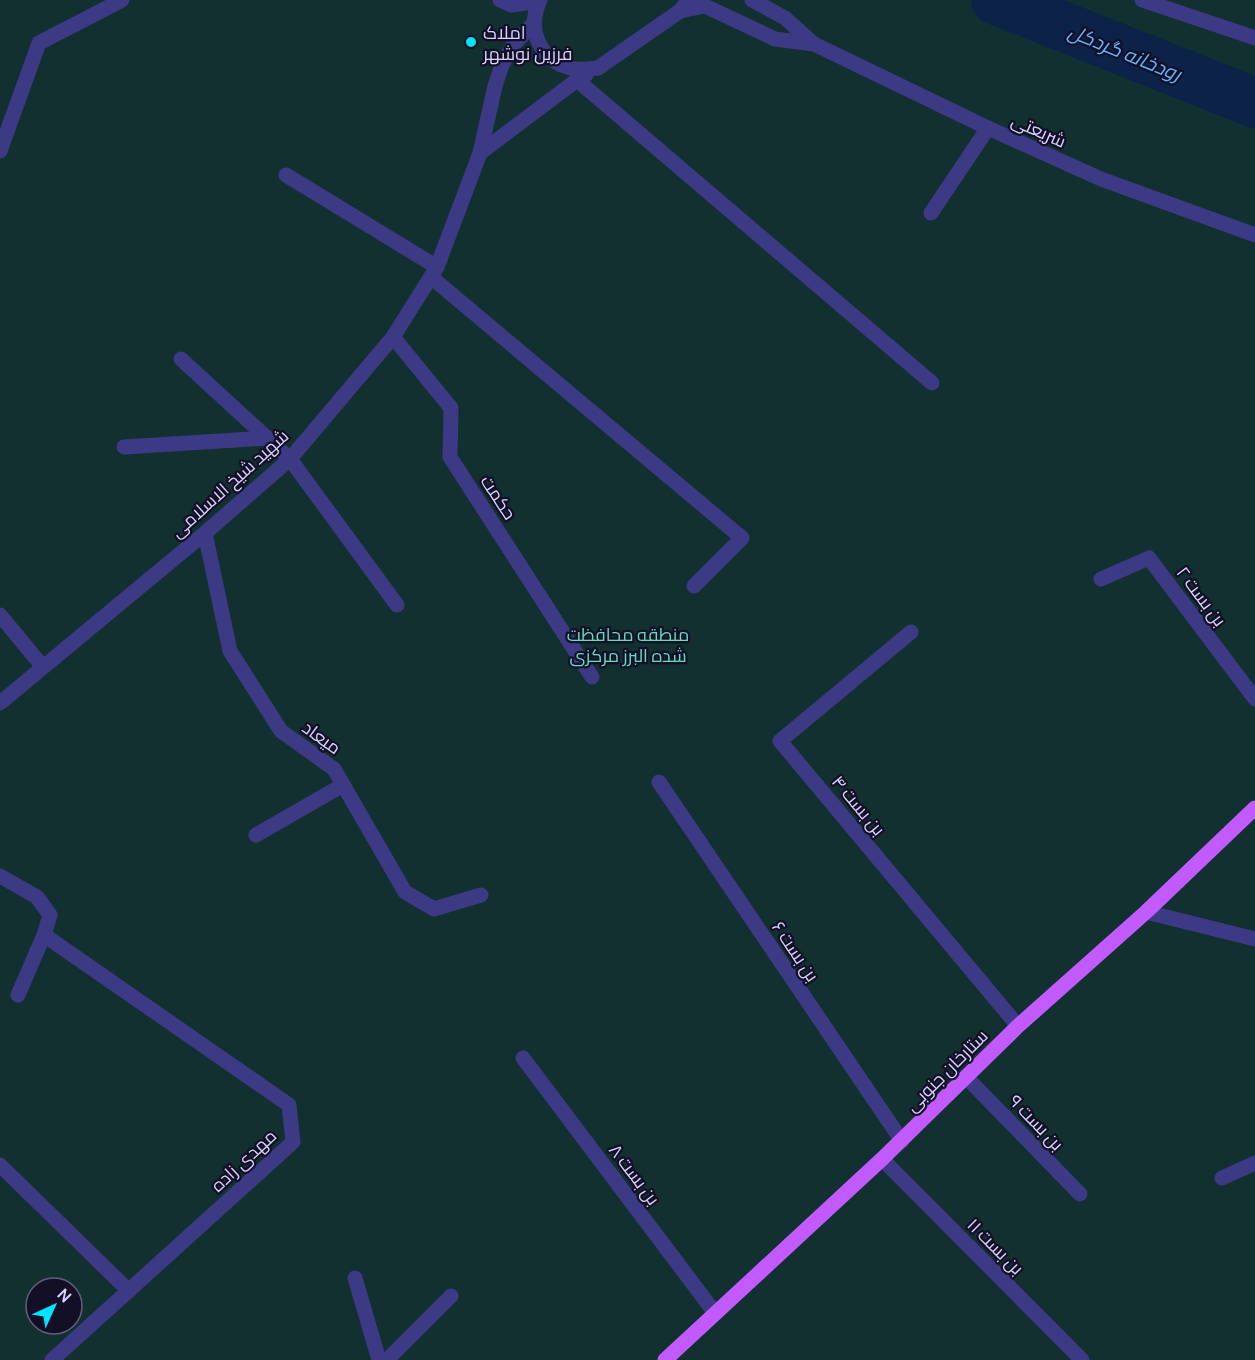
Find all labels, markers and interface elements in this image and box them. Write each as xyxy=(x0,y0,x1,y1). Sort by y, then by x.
water label: رودخانه گردکل xyxy=(1065,17,1187,88)
place label: املاک فرزین نوشهر xyxy=(482,20,572,65)
marker: املاک فرزین نوشهر xyxy=(464,35,478,49)
street label: شریعتی xyxy=(1008,107,1070,153)
street label: شهید شیخ الاسلامی xyxy=(165,423,294,543)
street label: حکمت xyxy=(476,470,522,524)
street label: بن بست ۲ xyxy=(1172,561,1232,631)
park label: منطقه محافظت شده البرز مرکزی xyxy=(567,622,689,667)
street label: میعاد xyxy=(298,715,346,759)
street label: بن بست ۴ xyxy=(827,770,891,840)
street label: بن بست ۶ xyxy=(767,916,825,986)
street label: ستارخان جنوبی xyxy=(900,1024,992,1116)
street label: بن بست ۹ xyxy=(1004,1089,1070,1155)
street label: مهدی زاده xyxy=(205,1123,281,1197)
street label: بن بست ۸ xyxy=(604,1138,666,1210)
street label: بن بست ۱۱ xyxy=(963,1213,1029,1279)
north arrow xyxy=(24,1276,84,1336)
text: N xyxy=(53,1284,76,1307)

